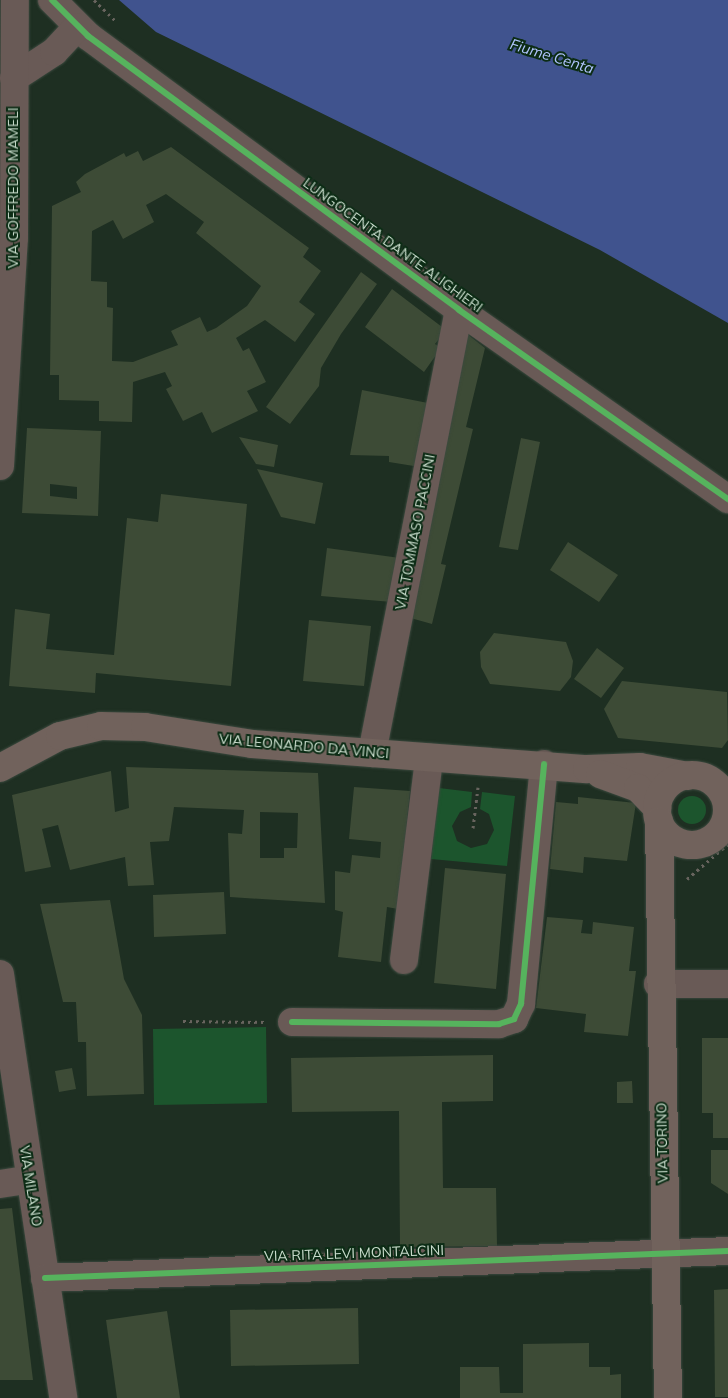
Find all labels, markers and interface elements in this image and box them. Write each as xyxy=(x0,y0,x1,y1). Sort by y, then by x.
water label: Fiume Centa xyxy=(508,35,596,77)
street label: VIA GOFFREDO MAMELI xyxy=(5,108,21,268)
street label: LUNGOCENTA DANTE ALIGHIERI xyxy=(300,174,486,316)
street label: VIA TOMMASO PACCINI xyxy=(392,453,438,611)
street label: VIA LEONARDO DA VINCI xyxy=(218,730,390,762)
street label: VIA TORINO xyxy=(653,1103,671,1183)
street label: VIA MILANO xyxy=(16,1144,46,1228)
street label: VIA RITA LEVI MONTALCINI xyxy=(264,1241,444,1265)

